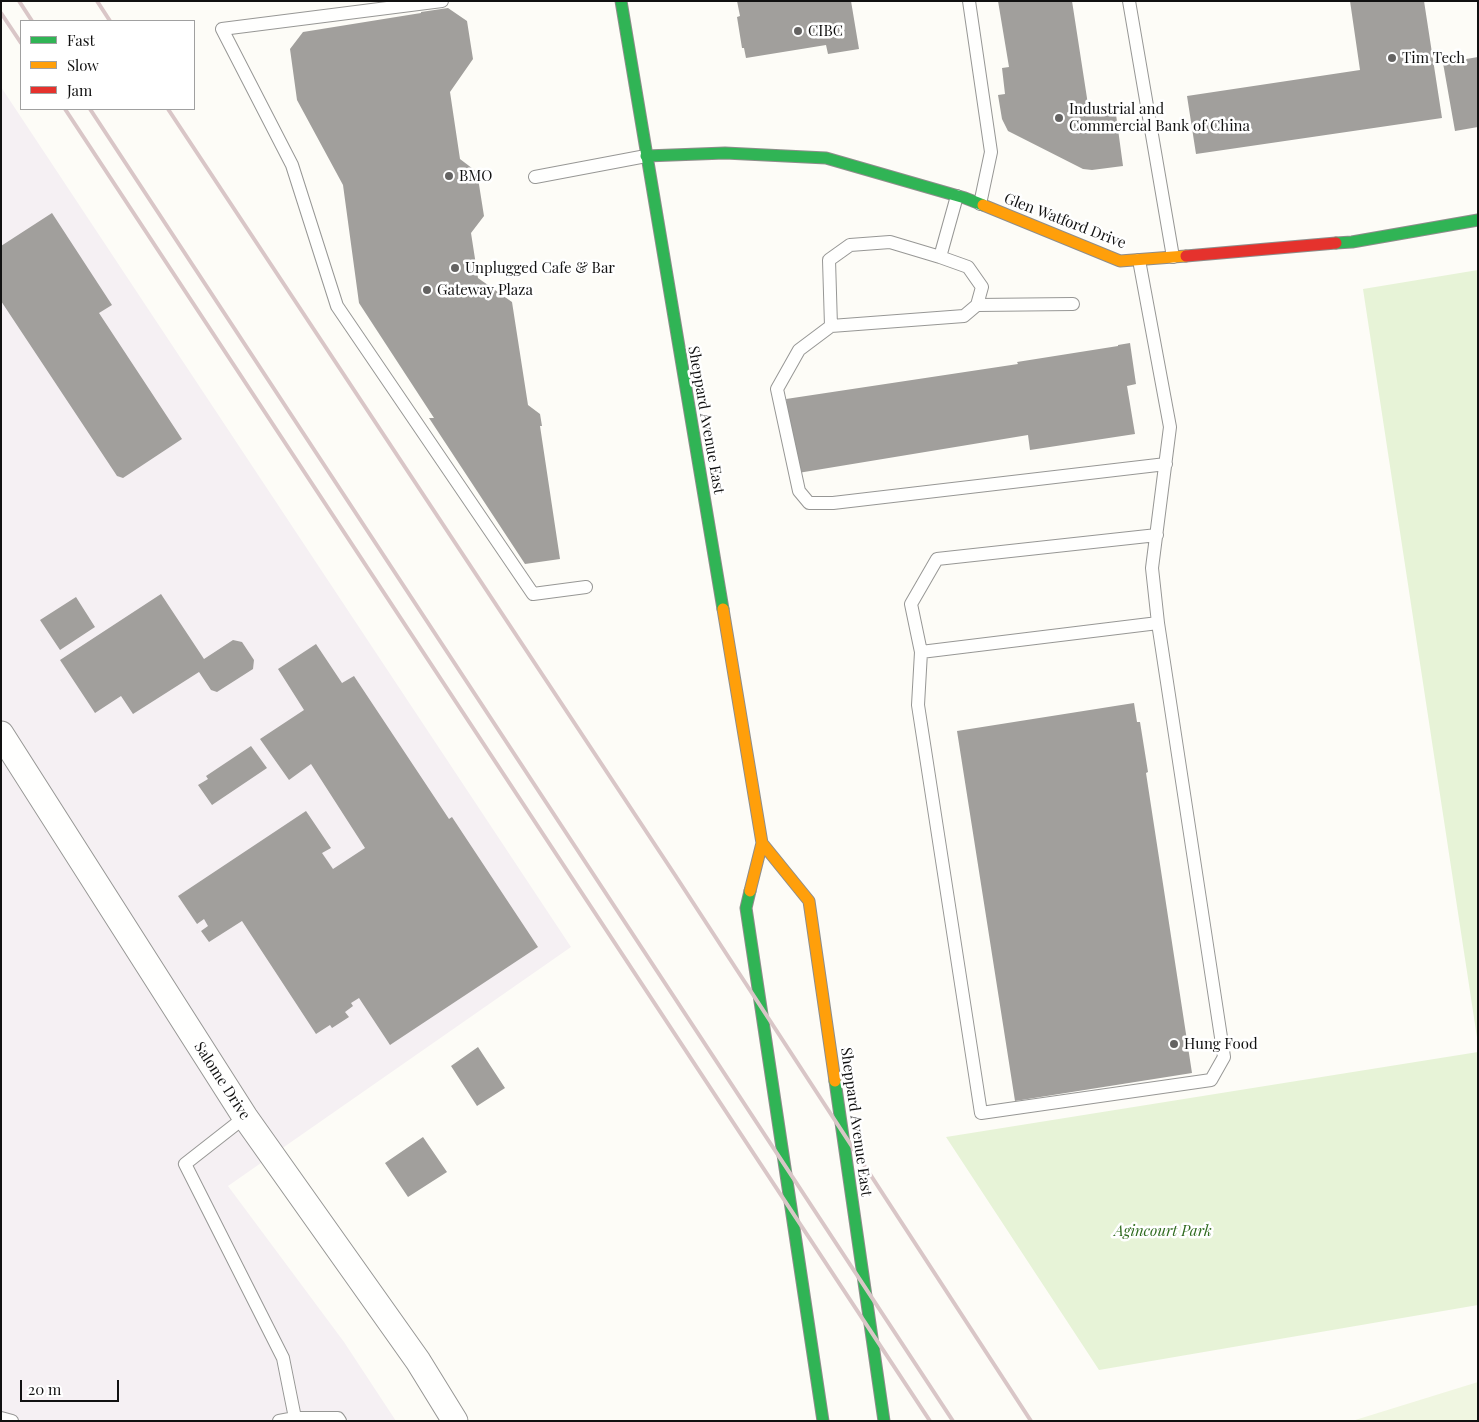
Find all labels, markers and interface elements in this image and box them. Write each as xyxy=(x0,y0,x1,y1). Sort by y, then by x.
legend xyxy=(20,20,195,110)
place label: CIBC xyxy=(808,22,843,40)
marker: CIBC xyxy=(792,25,804,37)
text: Fast xyxy=(67,30,95,50)
place label: Tim Tech xyxy=(1402,49,1465,67)
marker: Tim Tech xyxy=(1386,52,1398,64)
text: Slow xyxy=(67,55,99,75)
text: Jam xyxy=(67,80,92,100)
place label: Industrial and Commercial Bank of China xyxy=(1069,100,1250,135)
marker: Industrial and Commercial Bank of China xyxy=(1053,112,1065,124)
place label: BMO xyxy=(459,167,492,185)
marker: BMO xyxy=(443,170,455,182)
street label: Glen Watford Drive xyxy=(1002,189,1128,253)
place label: Unplugged Cafe & Bar xyxy=(465,259,615,277)
marker: Unplugged Cafe & Bar xyxy=(449,262,461,274)
place label: Gateway Plaza xyxy=(437,281,533,299)
marker: Gateway Plaza xyxy=(421,284,433,296)
street label: Sheppard Avenue East xyxy=(684,345,728,495)
place label: Hung Food xyxy=(1184,1035,1258,1053)
marker: Hung Food xyxy=(1168,1038,1180,1050)
street label: Salome Drive xyxy=(190,1039,254,1123)
street label: Sheppard Avenue East xyxy=(837,1046,875,1198)
park label: Agincourt Park xyxy=(1114,1222,1212,1240)
scale bar xyxy=(22,1370,121,1402)
text: 20 m xyxy=(28,1379,61,1399)

